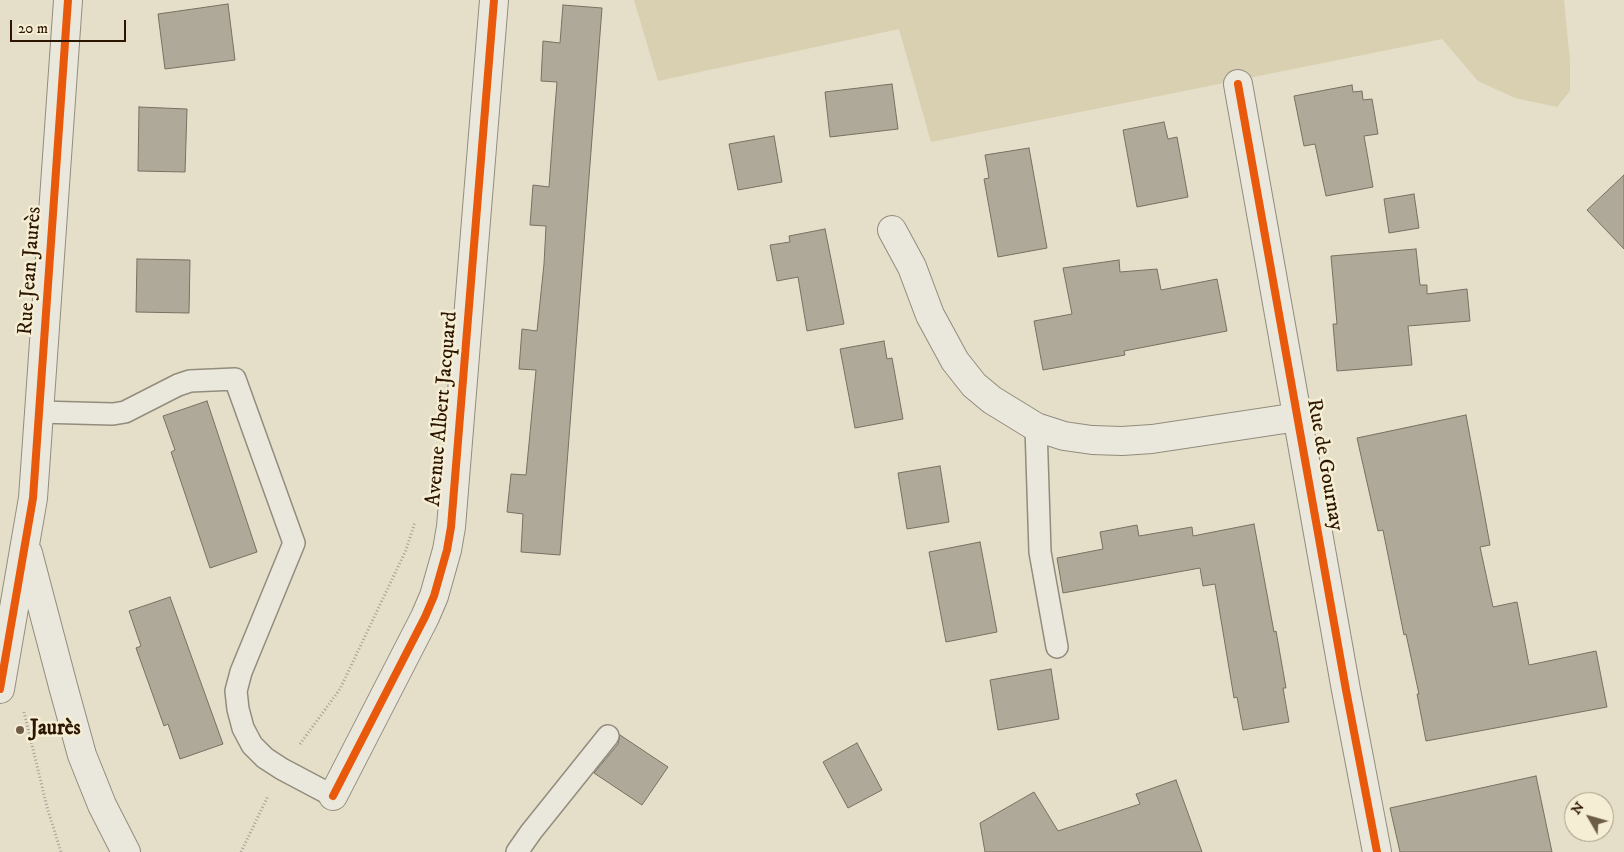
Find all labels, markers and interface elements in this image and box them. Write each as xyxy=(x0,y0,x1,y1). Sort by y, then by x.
scale bar xyxy=(12,10,129,42)
text: 20 m xyxy=(18,19,48,38)
street label: Rue Jean Jaurès xyxy=(14,206,48,336)
street label: Avenue Albert Jacquard xyxy=(422,310,464,508)
street label: Rue de Gournay xyxy=(1300,397,1348,533)
place label: Jaurès xyxy=(30,717,81,743)
marker: Jaurès xyxy=(14,724,26,736)
north arrow xyxy=(1564,792,1614,842)
text: N xyxy=(1567,798,1589,818)

